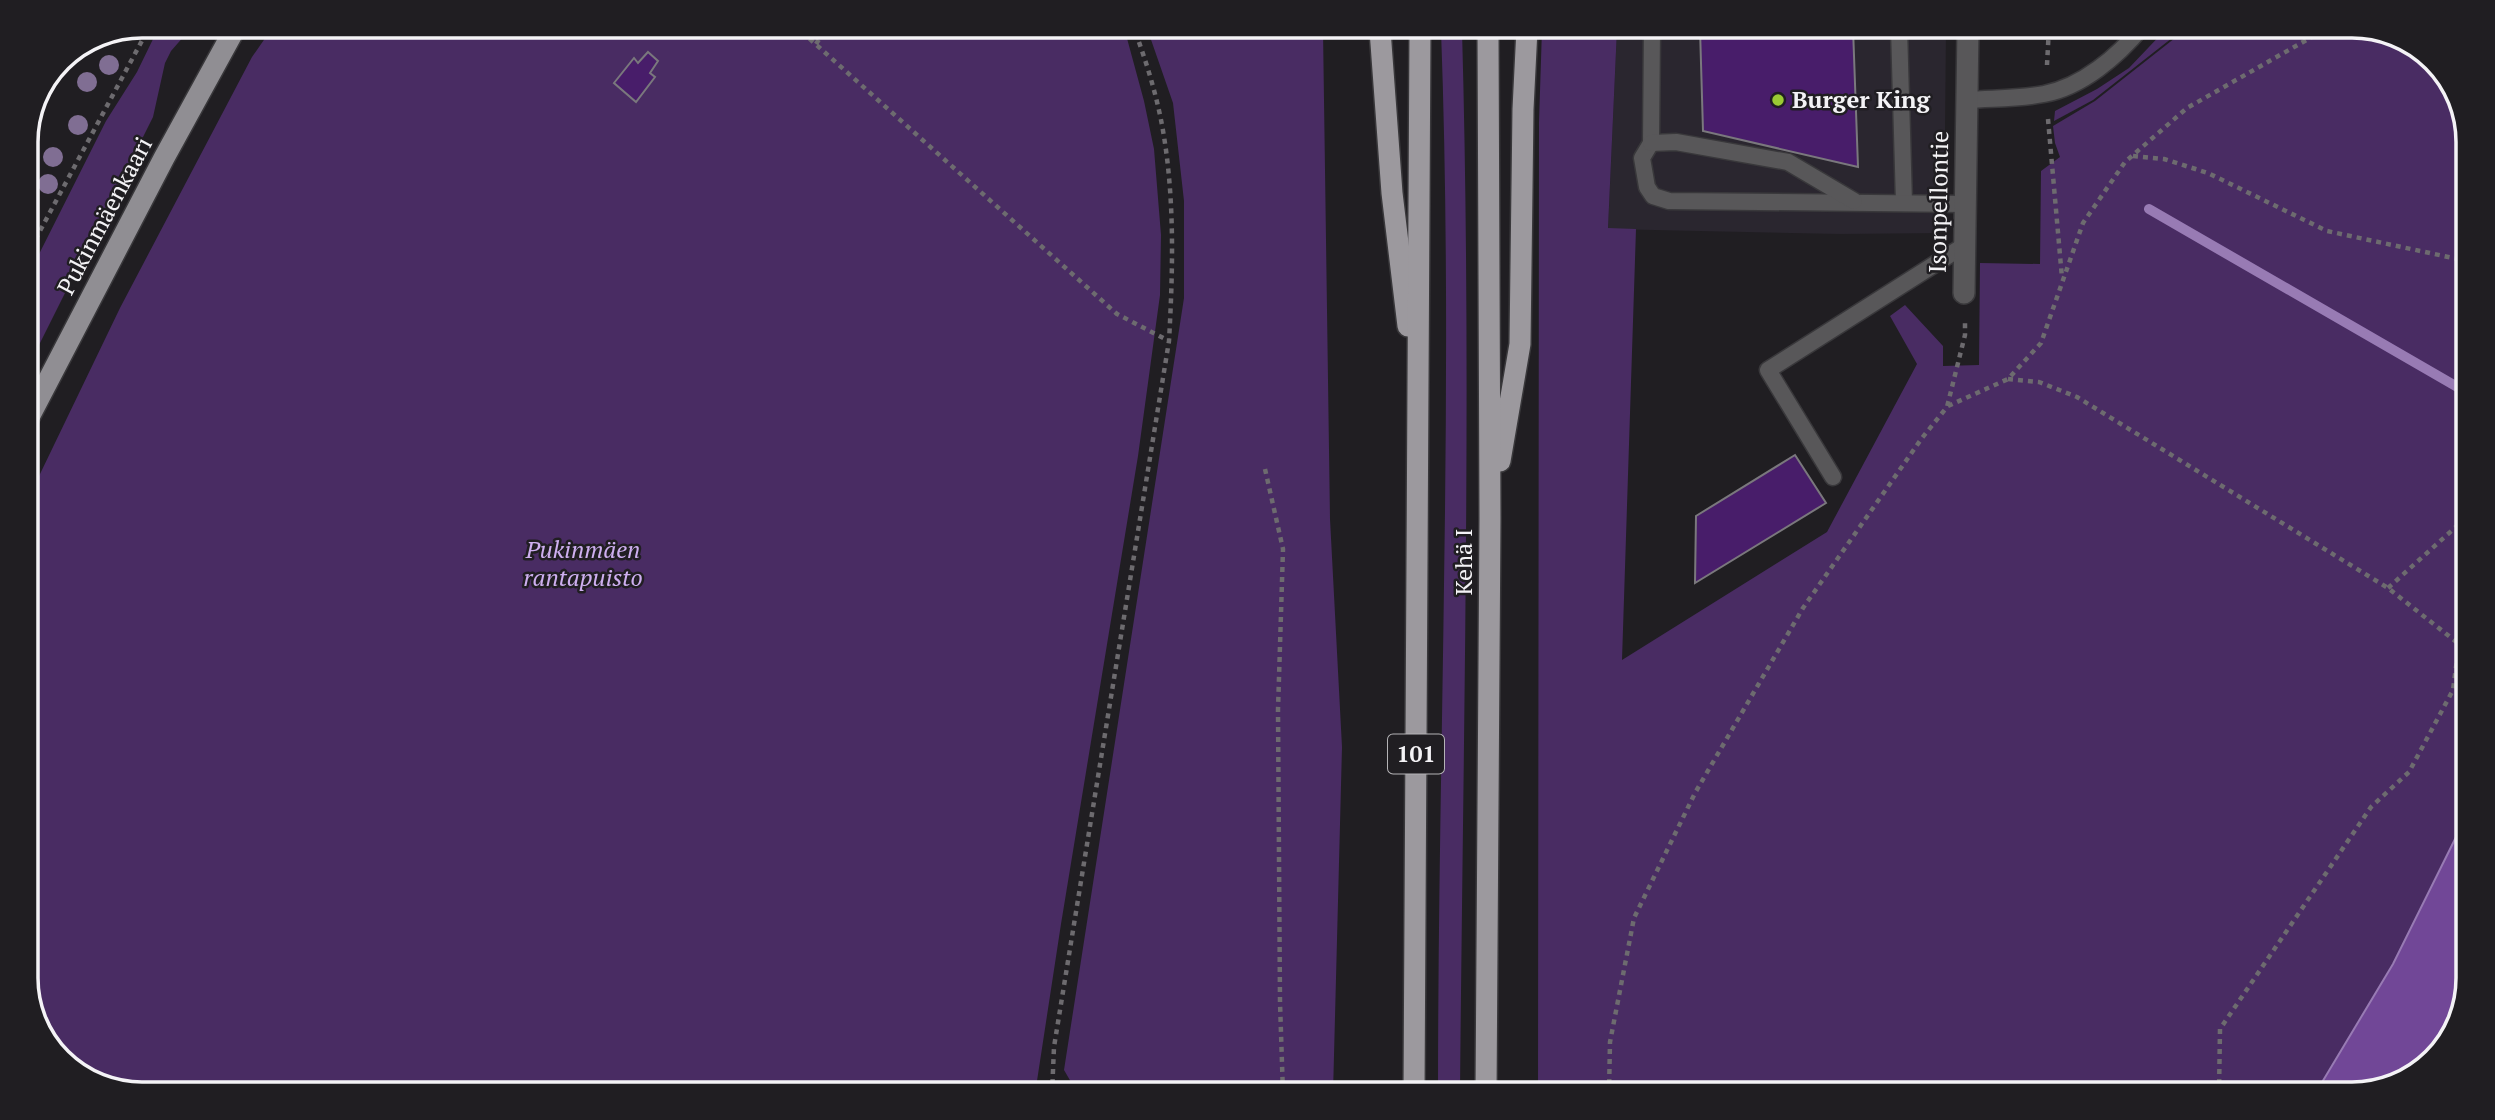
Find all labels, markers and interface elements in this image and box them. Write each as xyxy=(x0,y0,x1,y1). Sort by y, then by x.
place label: Burger King xyxy=(1792,83,1931,115)
marker: Burger King xyxy=(1770,92,1786,108)
street label: Pukinmäenkaari xyxy=(49,131,159,300)
street label: Isonpellontie xyxy=(1921,131,1955,273)
street label: Kehä I xyxy=(1447,529,1479,595)
park label: Pukinmäen rantapuisto xyxy=(523,533,643,593)
road number: 101 xyxy=(1388,734,1444,774)

